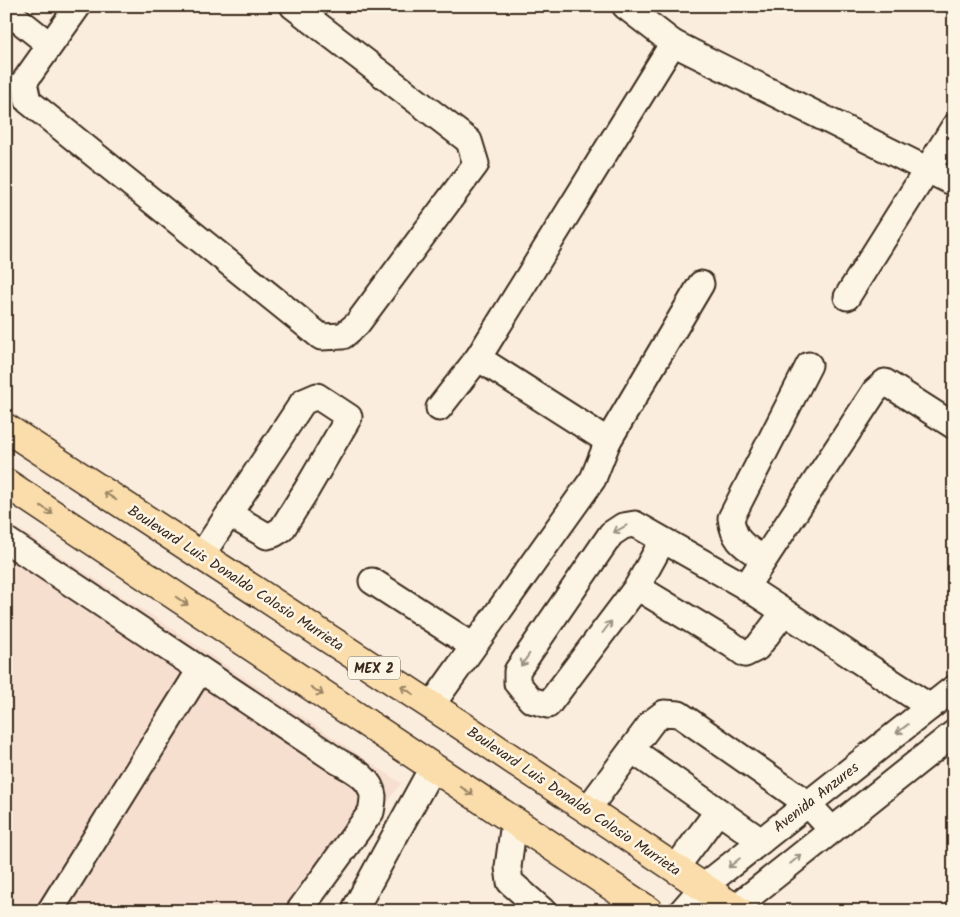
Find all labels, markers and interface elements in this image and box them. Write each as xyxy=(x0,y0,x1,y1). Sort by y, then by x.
one-way arrow xyxy=(103,491,117,501)
street label: Boulevard Luis Donaldo Colosio Murrieta xyxy=(122,500,348,658)
one-way arrow xyxy=(40,505,54,515)
one-way arrow xyxy=(613,524,628,534)
one-way arrow xyxy=(175,595,189,606)
one-way arrow xyxy=(601,621,612,634)
one-way arrow xyxy=(520,653,530,667)
road number: MEX 2 xyxy=(348,656,400,680)
one-way arrow xyxy=(401,685,415,695)
one-way arrow xyxy=(310,686,324,696)
street label: Boulevard Luis Donaldo Colosio Murrieta xyxy=(462,721,685,883)
one-way arrow xyxy=(895,724,909,734)
street label: Avenida Anzures xyxy=(769,756,865,839)
one-way arrow xyxy=(459,786,473,796)
one-way arrow xyxy=(789,853,802,864)
one-way arrow xyxy=(727,857,740,868)

